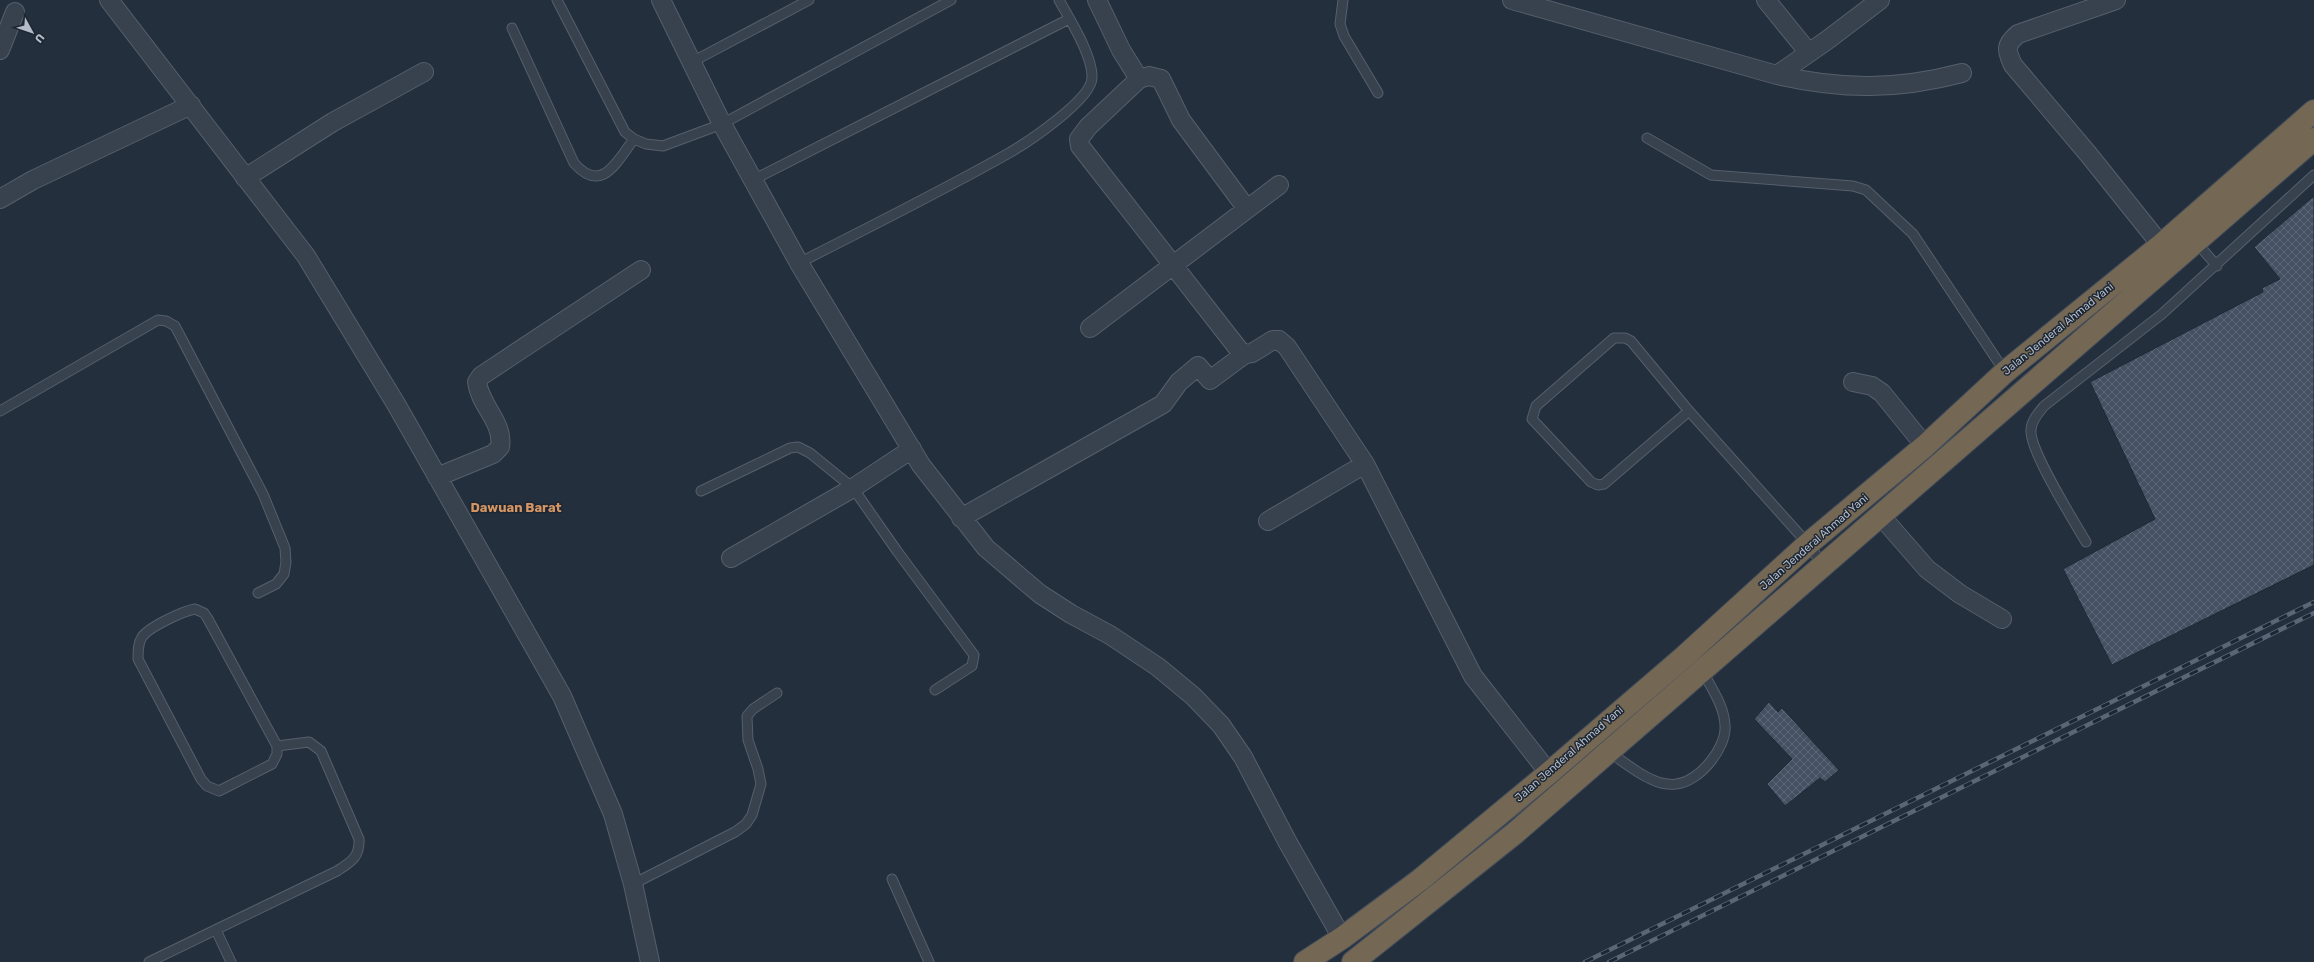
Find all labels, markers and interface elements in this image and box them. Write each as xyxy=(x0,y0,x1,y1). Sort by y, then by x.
north arrow xyxy=(12,12,52,52)
text: U xyxy=(32,31,47,45)
street label: Jalan Jenderal Ahmad Yani xyxy=(2000,280,2116,378)
street label: Jalan Jenderal Ahmad Yani xyxy=(1757,491,1871,593)
district label: Dawuan Barat xyxy=(470,500,562,515)
street label: Jalan Jenderal Ahmad Yani xyxy=(1512,703,1626,805)

